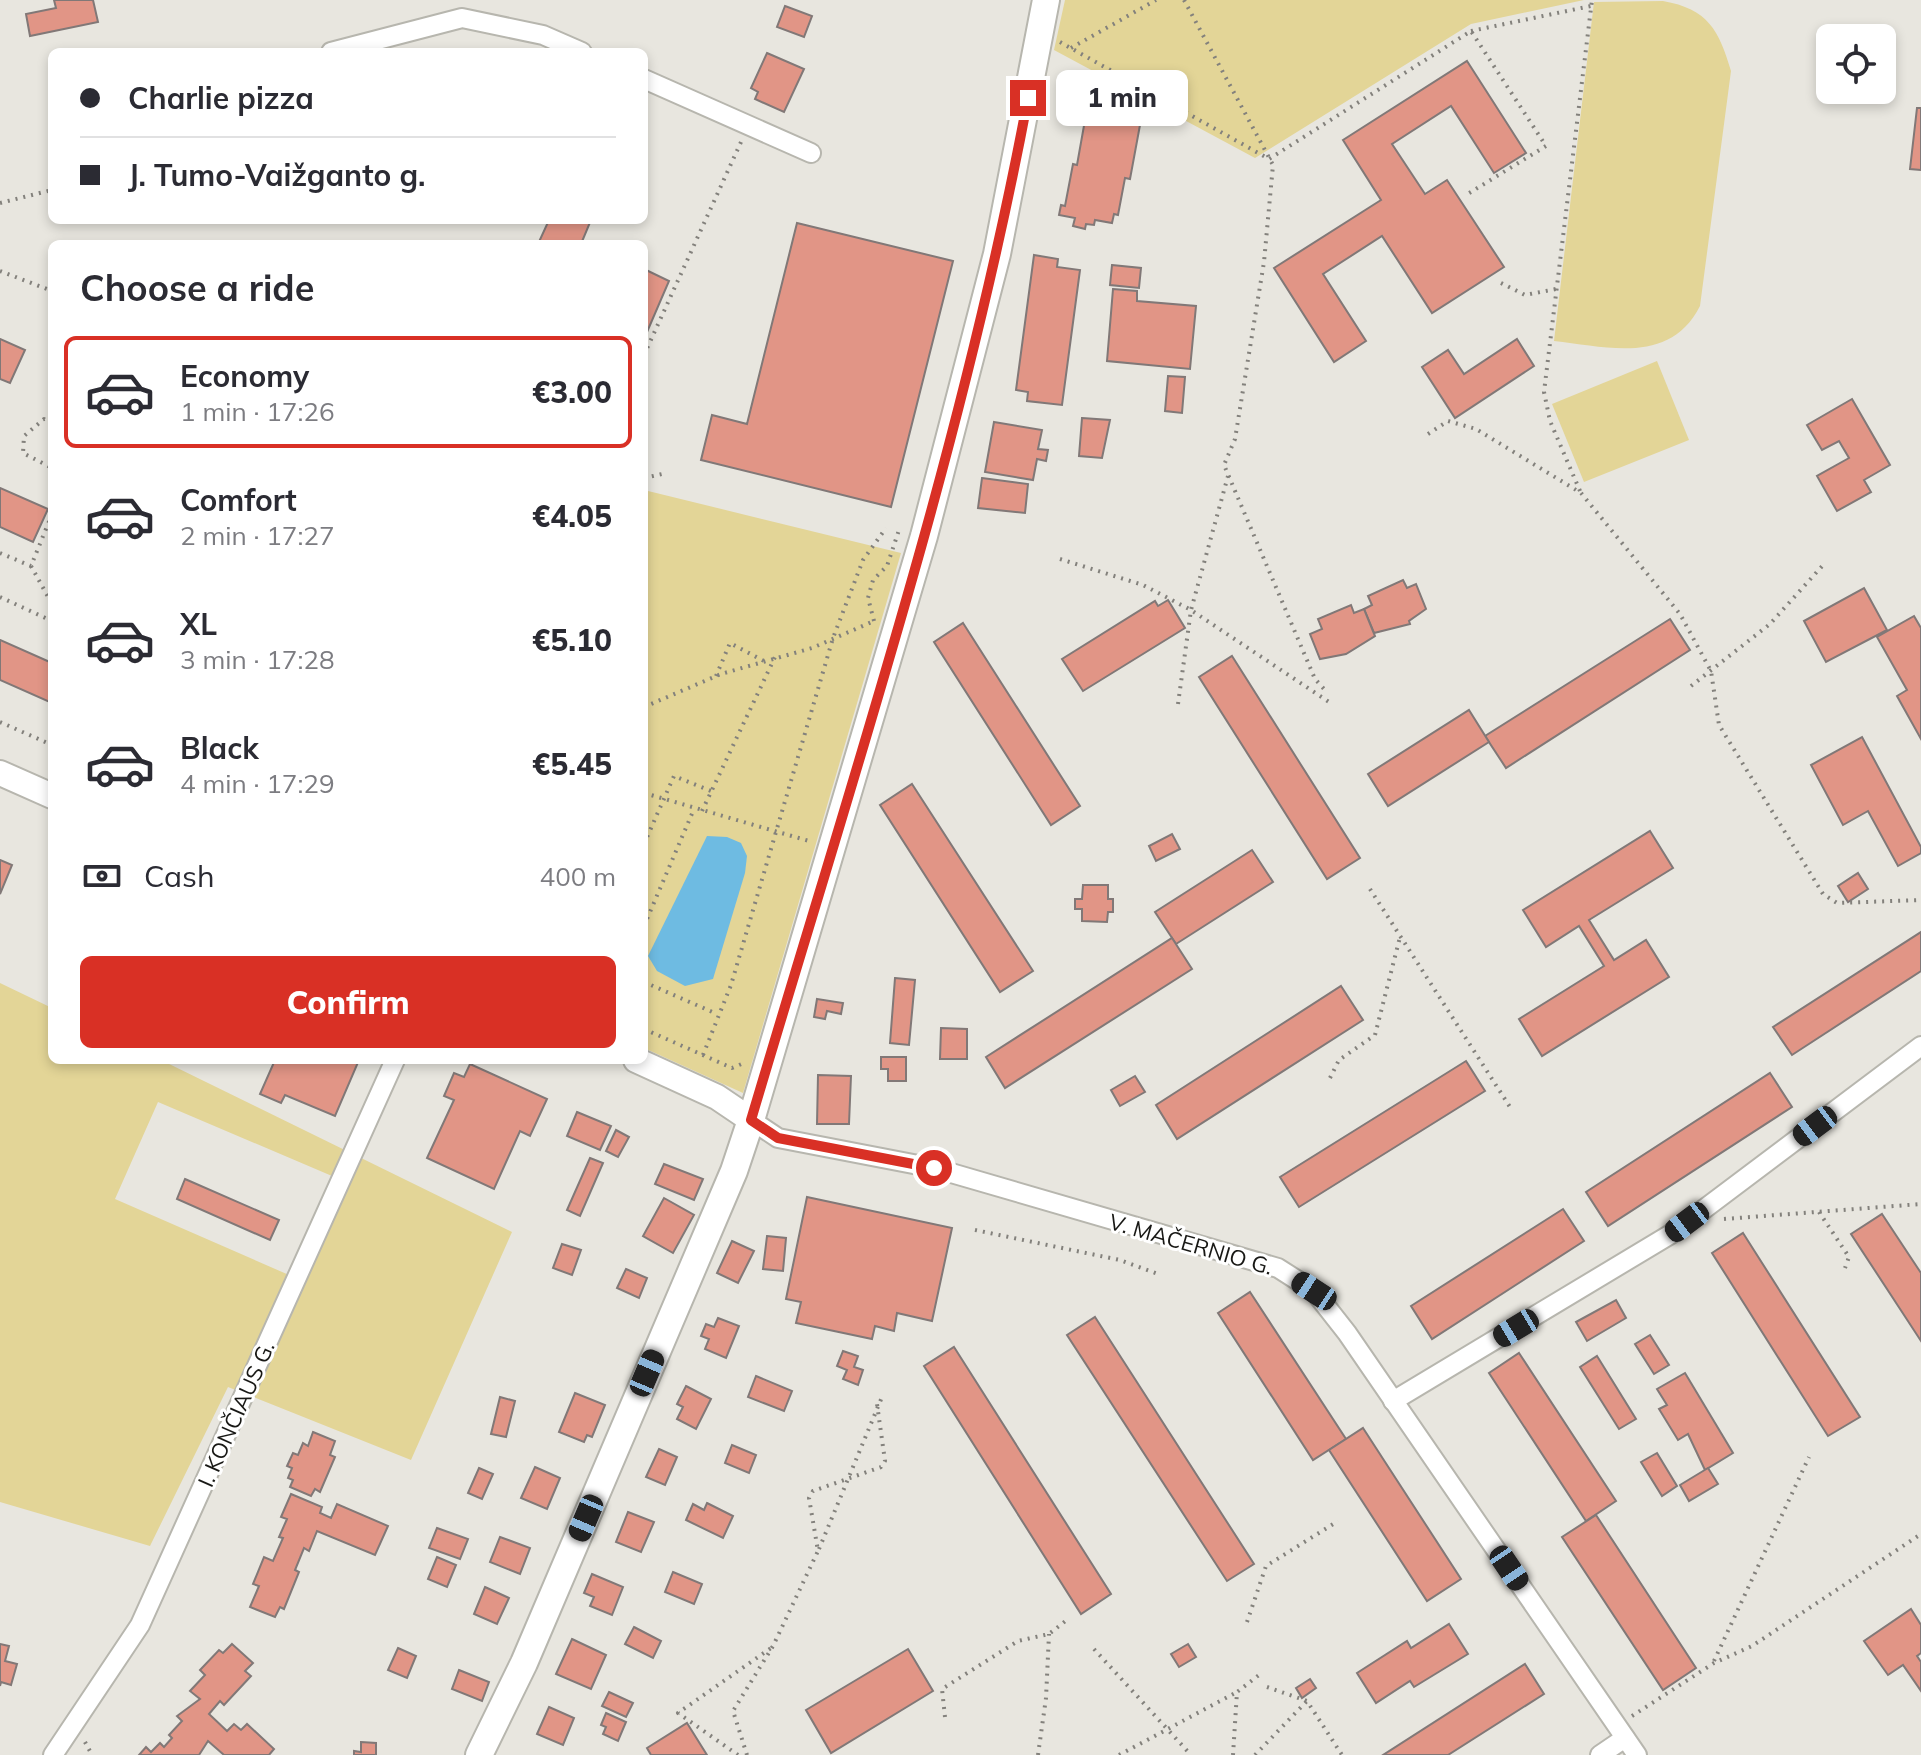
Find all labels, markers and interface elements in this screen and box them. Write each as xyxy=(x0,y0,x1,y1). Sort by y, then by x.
map controls xyxy=(1816,24,1896,104)
button: locate xyxy=(1816,24,1896,104)
callout: 1 min xyxy=(1056,70,1188,126)
text: Charlie pizza xyxy=(128,79,314,117)
route end xyxy=(1010,80,1046,116)
text: 1 min xyxy=(1087,81,1157,114)
text: J. Tumo-Vaižganto g. xyxy=(128,156,425,194)
text: Choose a ride xyxy=(80,265,314,310)
icon: car xyxy=(84,356,156,428)
text: Economy xyxy=(180,357,309,395)
text: €3.00 xyxy=(532,373,612,411)
text: 1 min · 17:26 xyxy=(180,395,335,428)
icon: car xyxy=(84,480,156,552)
text: Comfort xyxy=(180,481,297,519)
text: €4.05 xyxy=(532,497,612,535)
text: 2 min · 17:27 xyxy=(180,519,335,552)
icon: car xyxy=(84,604,156,676)
text: XL xyxy=(180,605,217,643)
text: €5.10 xyxy=(532,621,612,659)
text: 3 min · 17:28 xyxy=(180,643,335,676)
icon: car xyxy=(84,728,156,800)
text: Black xyxy=(180,729,259,767)
text: €5.45 xyxy=(532,745,612,783)
text: 4 min · 17:29 xyxy=(180,767,335,800)
icon: cash xyxy=(80,854,124,898)
text: Cash xyxy=(144,857,215,895)
text: 400 m xyxy=(540,860,616,893)
button: Confirm xyxy=(80,956,616,1048)
car xyxy=(1789,1102,1841,1150)
route start xyxy=(916,1150,952,1186)
car xyxy=(1661,1198,1713,1246)
street label: V. MAČERNIO G. xyxy=(1106,1207,1276,1281)
car xyxy=(1287,1268,1341,1314)
car xyxy=(1489,1305,1543,1351)
street label: I. KONČIAUS G. xyxy=(191,1337,281,1491)
car xyxy=(627,1346,667,1400)
car xyxy=(566,1491,606,1545)
car xyxy=(1486,1541,1532,1595)

